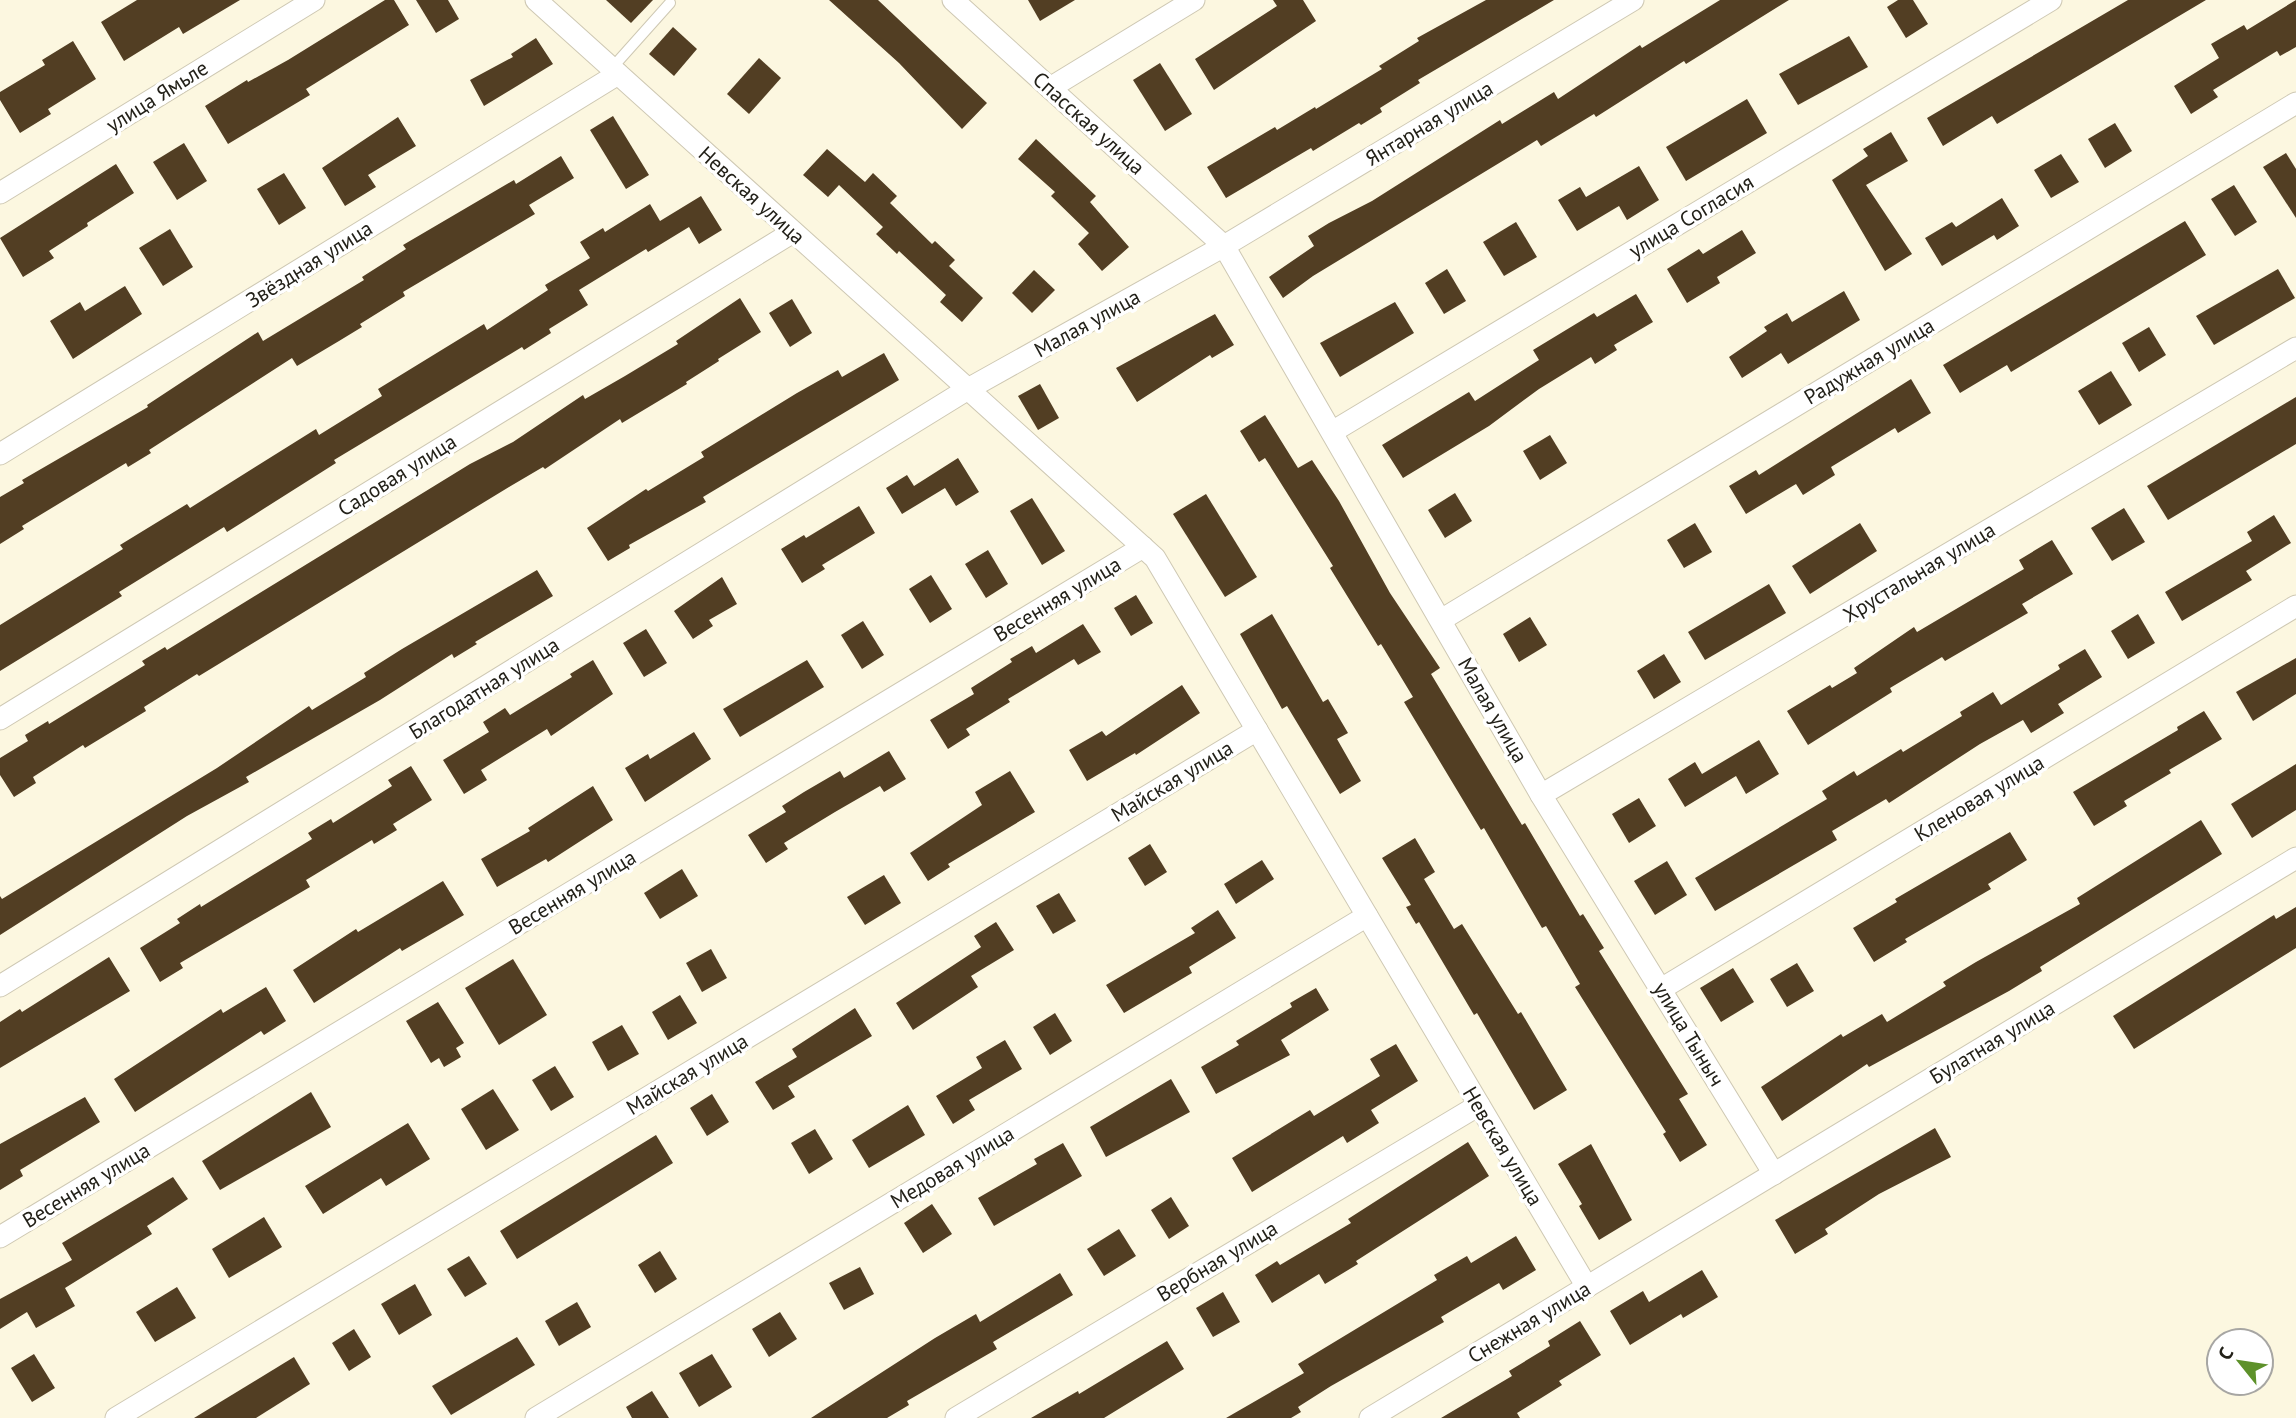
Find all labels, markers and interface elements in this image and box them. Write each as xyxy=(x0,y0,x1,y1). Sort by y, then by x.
street label: улица Ямьле xyxy=(101,54,213,138)
street label: Спасская улица xyxy=(1027,66,1151,180)
street label: Янтарная улица xyxy=(1360,74,1498,172)
street label: Невская улица xyxy=(693,140,811,250)
street label: улица Согласия xyxy=(1624,168,1758,264)
street label: Звёздная улица xyxy=(241,214,377,314)
street label: Малая улица xyxy=(1029,283,1145,363)
street label: Радужная улица xyxy=(1799,312,1939,410)
street label: Садовая улица xyxy=(333,428,461,522)
street label: Хрустальная улица xyxy=(1838,516,2000,628)
street label: Весенняя улица xyxy=(988,550,1126,648)
street label: Благодатная улица xyxy=(404,631,564,745)
street label: Малая улица xyxy=(1452,653,1534,767)
street label: Майская улица xyxy=(1106,734,1238,828)
street label: Кленовая улица xyxy=(1909,749,2049,847)
street label: Весенняя улица xyxy=(503,843,641,941)
street label: улица Тыныч xyxy=(1647,977,1731,1091)
street label: Булатная улица xyxy=(1925,994,2059,1090)
street label: Майская улица xyxy=(621,1027,753,1121)
street label: Невская улица xyxy=(1457,1082,1549,1210)
street label: Медовая улица xyxy=(885,1120,1019,1214)
street label: Весенняя улица xyxy=(17,1136,155,1234)
street label: Вербная улица xyxy=(1152,1214,1282,1308)
street label: Снежная улица xyxy=(1463,1275,1595,1369)
north arrow xyxy=(2205,1327,2275,1397)
text: С xyxy=(2212,1343,2239,1364)

